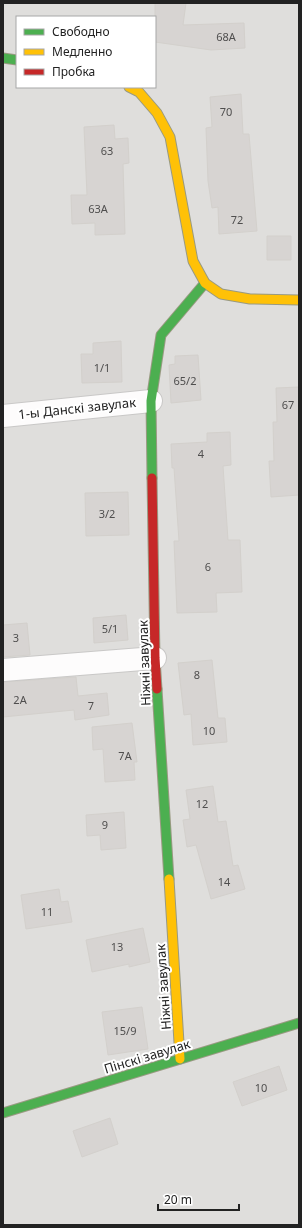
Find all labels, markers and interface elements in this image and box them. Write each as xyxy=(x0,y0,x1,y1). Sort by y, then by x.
legend xyxy=(16,16,156,88)
text: Свободно xyxy=(52,23,110,40)
house number: 68А xyxy=(216,29,237,44)
text: Медленно xyxy=(52,43,112,60)
text: Пробка xyxy=(52,63,95,80)
house number: 70 xyxy=(220,104,232,119)
house number: 63 xyxy=(101,143,113,158)
house number: 63А xyxy=(88,201,109,216)
house number: 72 xyxy=(231,212,243,227)
house number: 1/1 xyxy=(94,360,110,375)
house number: 65/2 xyxy=(174,373,196,388)
street label: 1-ы Данскі завулак xyxy=(17,393,137,423)
house number: 67 xyxy=(282,397,294,412)
house number: 4 xyxy=(198,446,205,461)
house number: 3/2 xyxy=(99,506,115,521)
house number: 6 xyxy=(205,559,211,574)
street label: Ніжні завулак xyxy=(133,620,154,706)
house number: 5/1 xyxy=(102,621,118,636)
house number: 3 xyxy=(13,630,19,645)
house number: 8 xyxy=(194,667,200,682)
house number: 2А xyxy=(13,692,28,707)
house number: 7 xyxy=(88,698,94,713)
house number: 10 xyxy=(203,723,215,738)
house number: 7А xyxy=(118,748,133,763)
house number: 12 xyxy=(196,796,208,811)
house number: 9 xyxy=(102,817,108,832)
house number: 14 xyxy=(218,874,231,889)
house number: 11 xyxy=(41,904,53,919)
house number: 13 xyxy=(111,939,123,954)
street label: Ніжні завулак xyxy=(151,943,175,1031)
house number: 15/9 xyxy=(114,1023,136,1038)
street label: Пінскі завулак xyxy=(102,1034,192,1078)
house number: 10 xyxy=(255,1080,267,1095)
scale bar xyxy=(158,1186,239,1212)
text: 20 m xyxy=(164,1191,192,1208)

